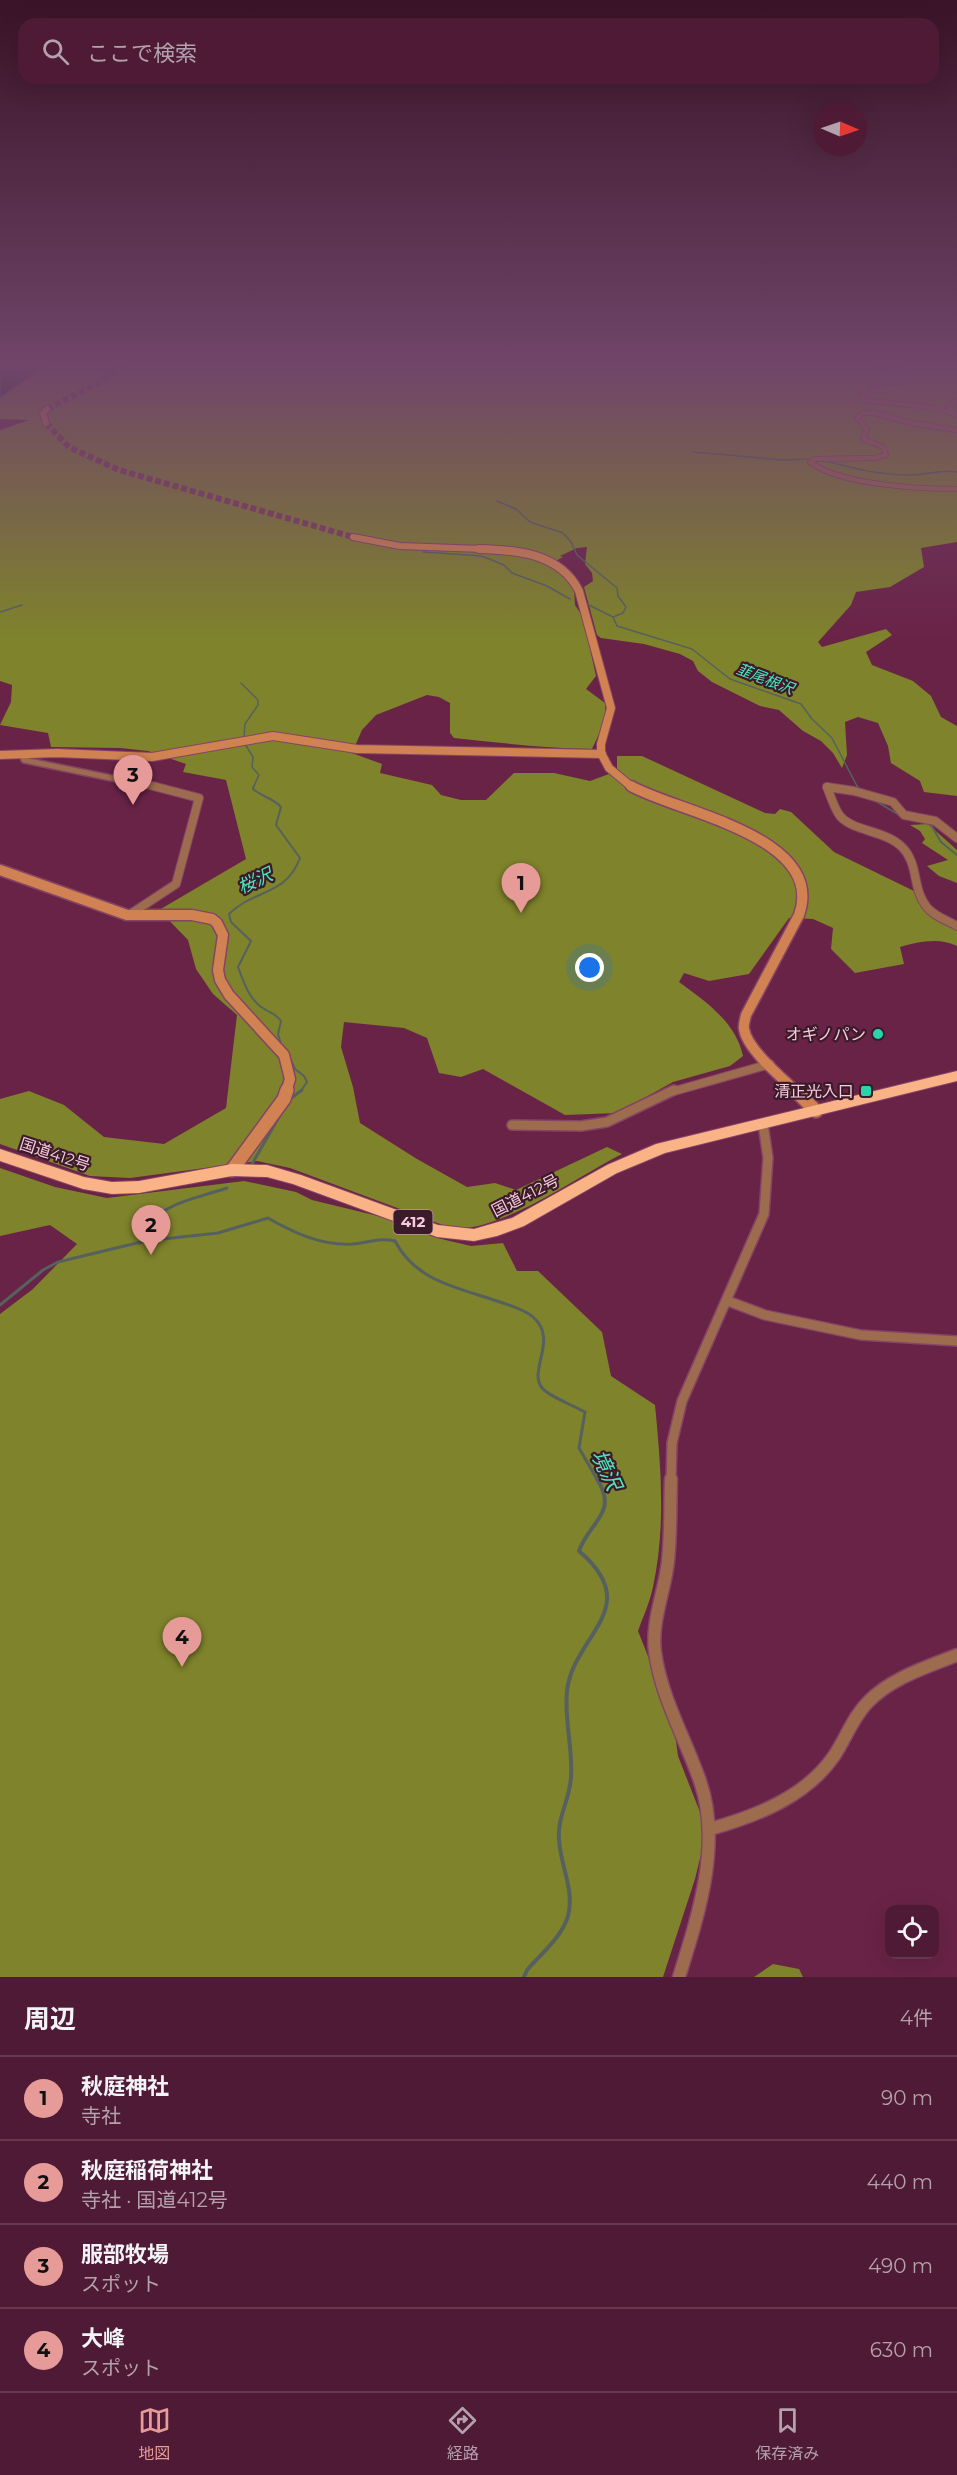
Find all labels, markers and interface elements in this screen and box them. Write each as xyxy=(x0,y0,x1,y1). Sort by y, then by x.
search box xyxy=(18,18,939,84)
icon: search xyxy=(39,35,72,68)
text: ここで検索 xyxy=(87,40,197,67)
north arrow xyxy=(813,102,867,156)
water label: 韮尾根沢 xyxy=(734,659,798,699)
pin: 3 xyxy=(114,756,152,805)
water label: 桜沢 xyxy=(234,863,278,899)
pin: 1 xyxy=(502,864,540,913)
your location xyxy=(575,953,604,982)
place label: オギノパン xyxy=(786,1025,866,1044)
marker: オギノパン xyxy=(871,1027,885,1041)
place label: 清正光入口 xyxy=(774,1082,854,1101)
marker: 清正光入口 xyxy=(859,1084,873,1098)
street label: 国道412号 xyxy=(17,1134,93,1175)
street label: 国道412号 xyxy=(488,1170,562,1220)
pin: 2 xyxy=(132,1206,170,1255)
road number: 412 xyxy=(394,1210,432,1234)
water label: 境沢 xyxy=(586,1445,628,1497)
pin: 4 xyxy=(162,1618,201,1667)
map controls xyxy=(885,1905,939,1959)
button: locate xyxy=(885,1905,939,1959)
text: 周辺 xyxy=(24,2003,76,2035)
text: 4件 xyxy=(900,2006,933,2030)
text: 秋庭神社 xyxy=(81,2073,169,2100)
text: 1 xyxy=(40,2086,47,2110)
text: 90 m xyxy=(881,2086,933,2110)
text: 寺社 xyxy=(81,2104,121,2128)
text: 秋庭稲荷神社 xyxy=(81,2157,213,2184)
text: 2 xyxy=(38,2170,49,2194)
text: 440 m xyxy=(867,2170,933,2194)
text: 寺社 · 国道412号 xyxy=(81,2188,228,2212)
text: 服部牧場 xyxy=(81,2241,169,2268)
text: 3 xyxy=(38,2254,49,2278)
text: 490 m xyxy=(868,2254,933,2278)
text: スポット xyxy=(81,2272,161,2296)
text: 大峰 xyxy=(81,2325,125,2352)
text: 4 xyxy=(37,2338,50,2362)
text: 630 m xyxy=(870,2338,933,2362)
text: スポット xyxy=(81,2356,161,2380)
tab: 地図 xyxy=(138,2404,171,2464)
tab: 経路 xyxy=(446,2404,479,2464)
tab: 保存済み xyxy=(755,2404,819,2464)

